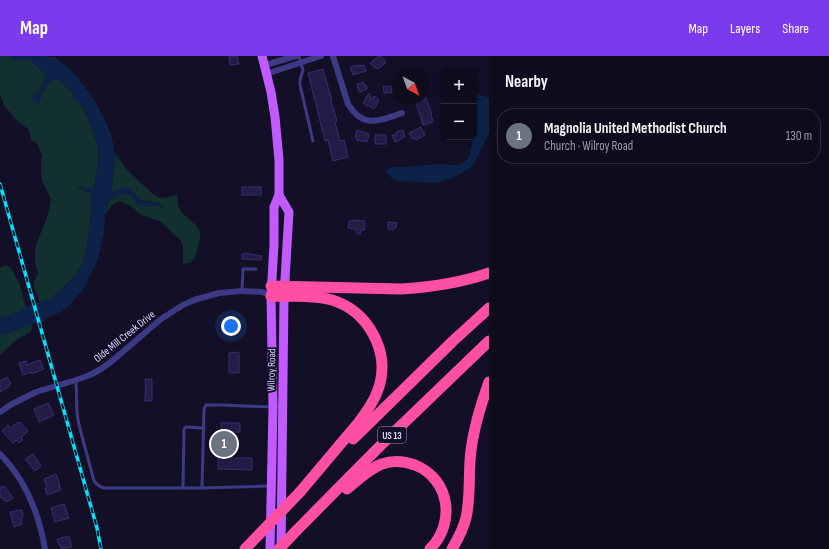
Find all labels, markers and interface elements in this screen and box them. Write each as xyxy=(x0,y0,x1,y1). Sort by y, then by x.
text: Map xyxy=(20,17,48,40)
text: Map xyxy=(688,20,708,37)
text: Layers xyxy=(730,20,760,37)
text: Share xyxy=(782,20,809,37)
north arrow xyxy=(393,68,429,104)
map controls xyxy=(441,68,477,140)
button: + xyxy=(441,68,477,104)
text: Nearby xyxy=(505,72,548,92)
button: − xyxy=(441,104,477,140)
text: Magnolia United Methodist Church xyxy=(544,119,727,138)
text: 1 xyxy=(516,128,522,144)
text: 130 m xyxy=(786,128,812,144)
text: Church · Wilroy Road xyxy=(544,138,633,154)
street label: Olde Mill Creek Drive xyxy=(91,308,158,365)
your location xyxy=(221,316,241,336)
street label: Wilroy Road xyxy=(265,348,278,392)
road number: US 13 xyxy=(378,427,406,443)
pin: 1 xyxy=(211,429,237,459)

